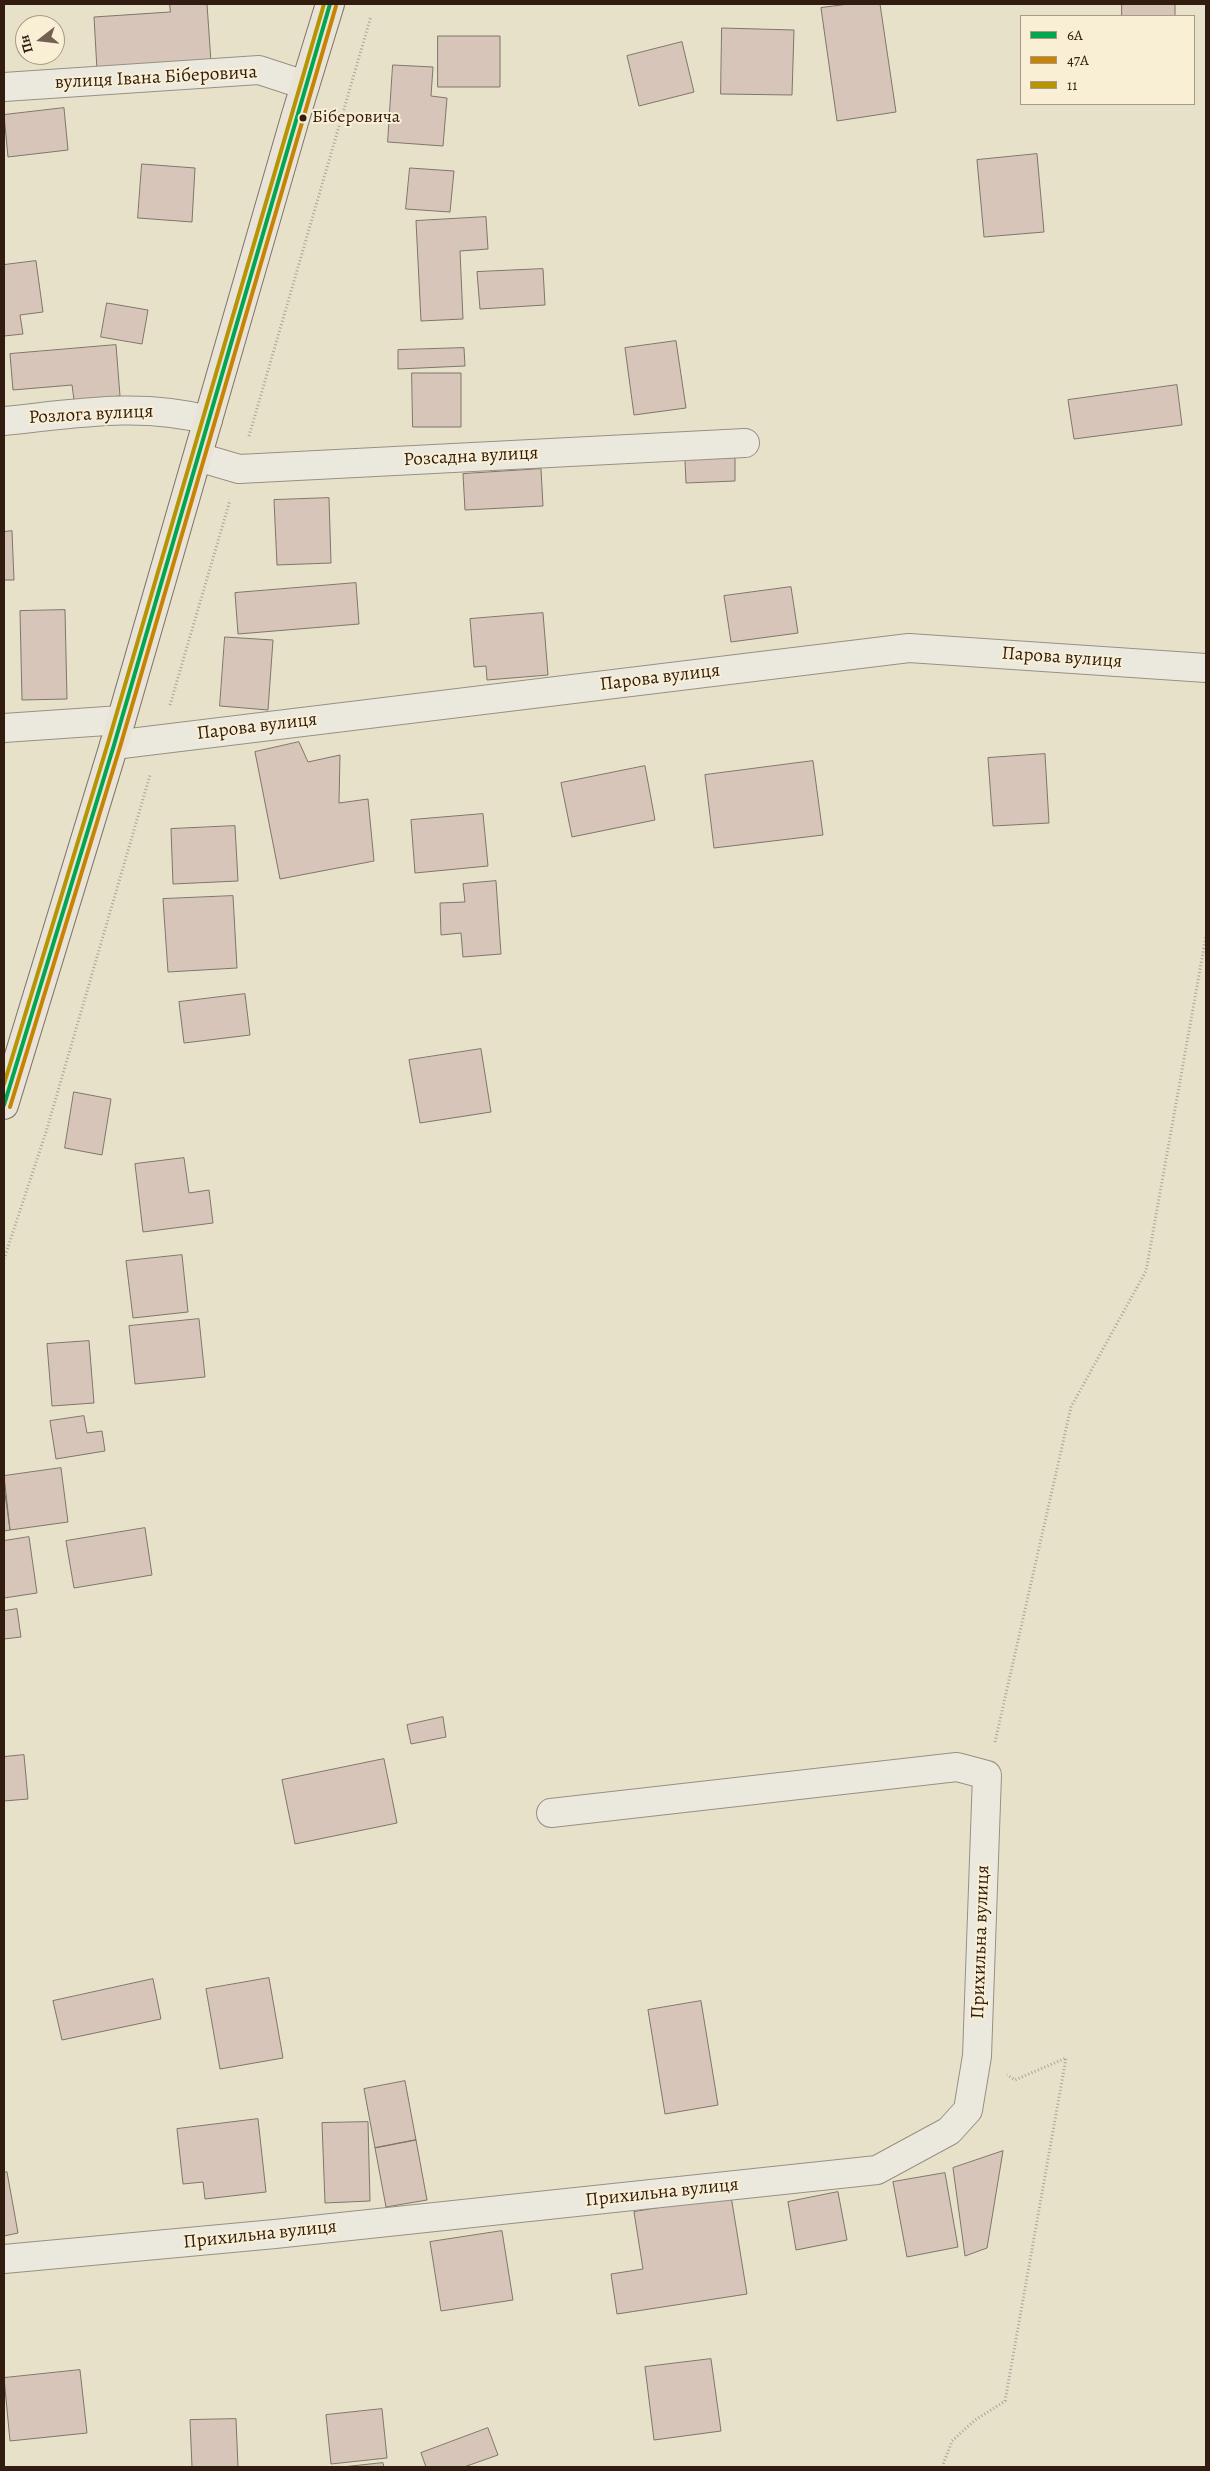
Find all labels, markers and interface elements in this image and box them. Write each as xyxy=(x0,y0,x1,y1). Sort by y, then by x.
north arrow xyxy=(15,15,65,65)
legend xyxy=(1020,15,1195,105)
text: 6А xyxy=(1067,25,1083,45)
text: Пн xyxy=(14,33,38,55)
text: 47А xyxy=(1067,50,1089,70)
street label: вулиця Івана Біберовича xyxy=(54,61,258,95)
text: 11 xyxy=(1067,75,1077,95)
place label: Біберовича xyxy=(312,107,400,129)
marker: Біберовича xyxy=(298,113,308,123)
street label: Розлога вулиця xyxy=(28,400,154,430)
street label: Розсадна вулиця xyxy=(403,442,539,472)
street label: Парова вулиця xyxy=(1001,642,1123,674)
street label: Парова вулиця xyxy=(599,659,721,697)
street label: Парова вулиця xyxy=(196,708,318,746)
street label: Прихильна вулиця xyxy=(967,1864,995,2020)
street label: Прихильна вулиця xyxy=(584,2174,740,2212)
street label: Прихильна вулиця xyxy=(182,2216,338,2254)

